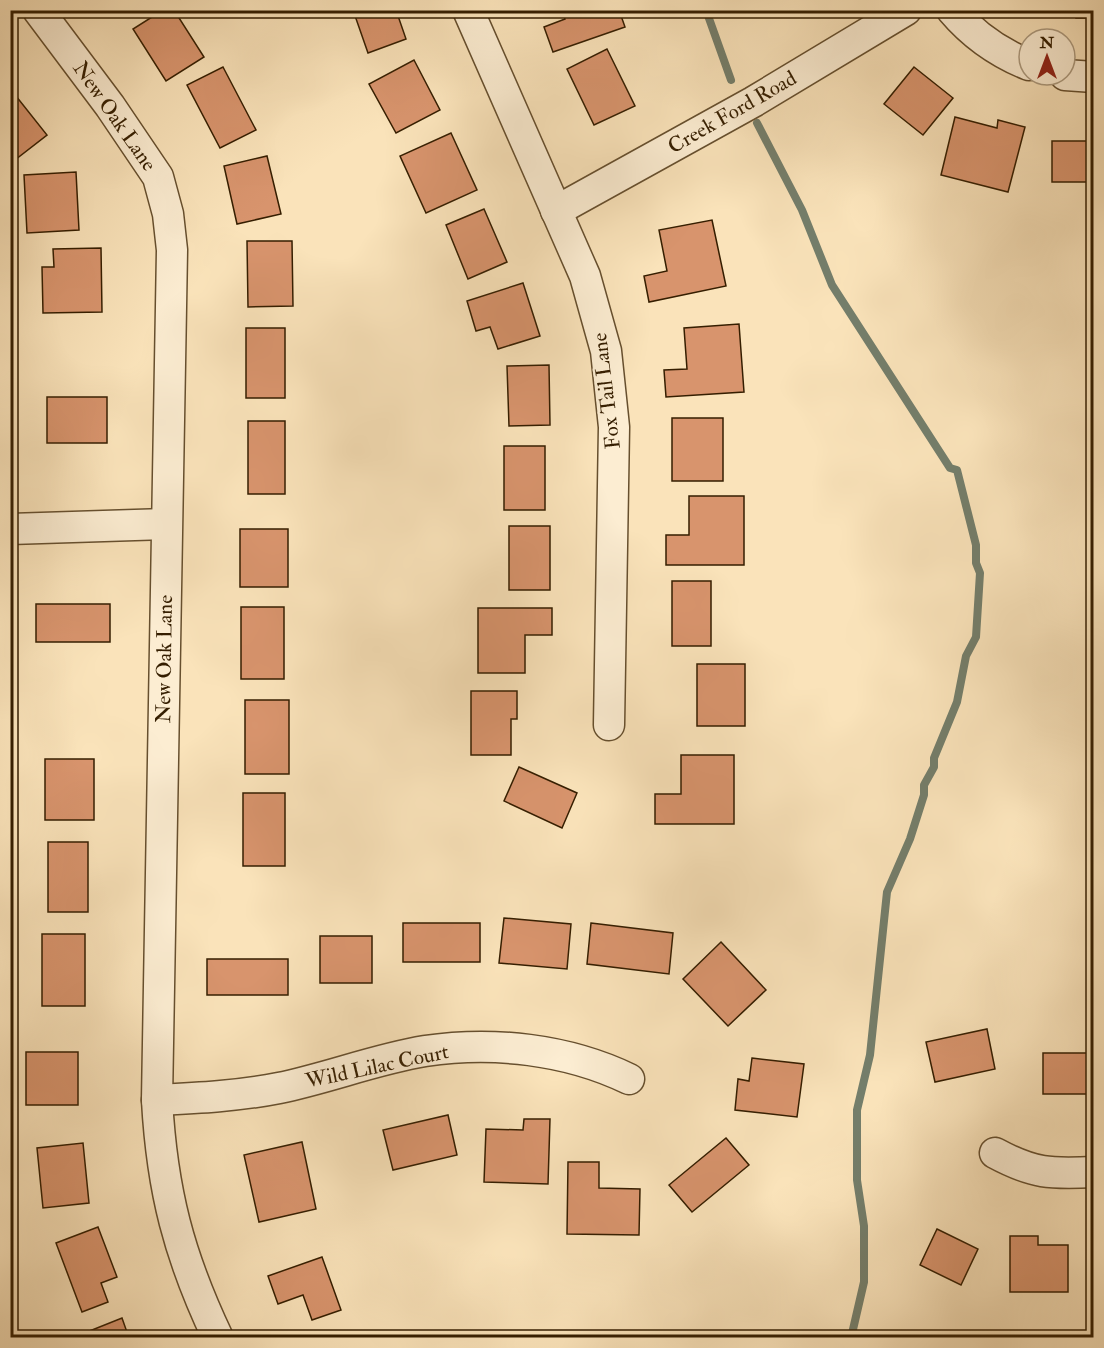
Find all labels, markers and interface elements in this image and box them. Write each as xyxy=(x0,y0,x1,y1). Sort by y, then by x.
north arrow xyxy=(1017,27,1077,87)
text: N xyxy=(1039,33,1055,53)
street label: New Oak Lane xyxy=(67,56,163,177)
street label: Creek Ford Road xyxy=(663,64,802,160)
street label: Fox Tail Lane xyxy=(586,331,627,451)
street label: New Oak Lane xyxy=(150,594,179,723)
street label: Wild Lilac Court xyxy=(302,1038,451,1095)

